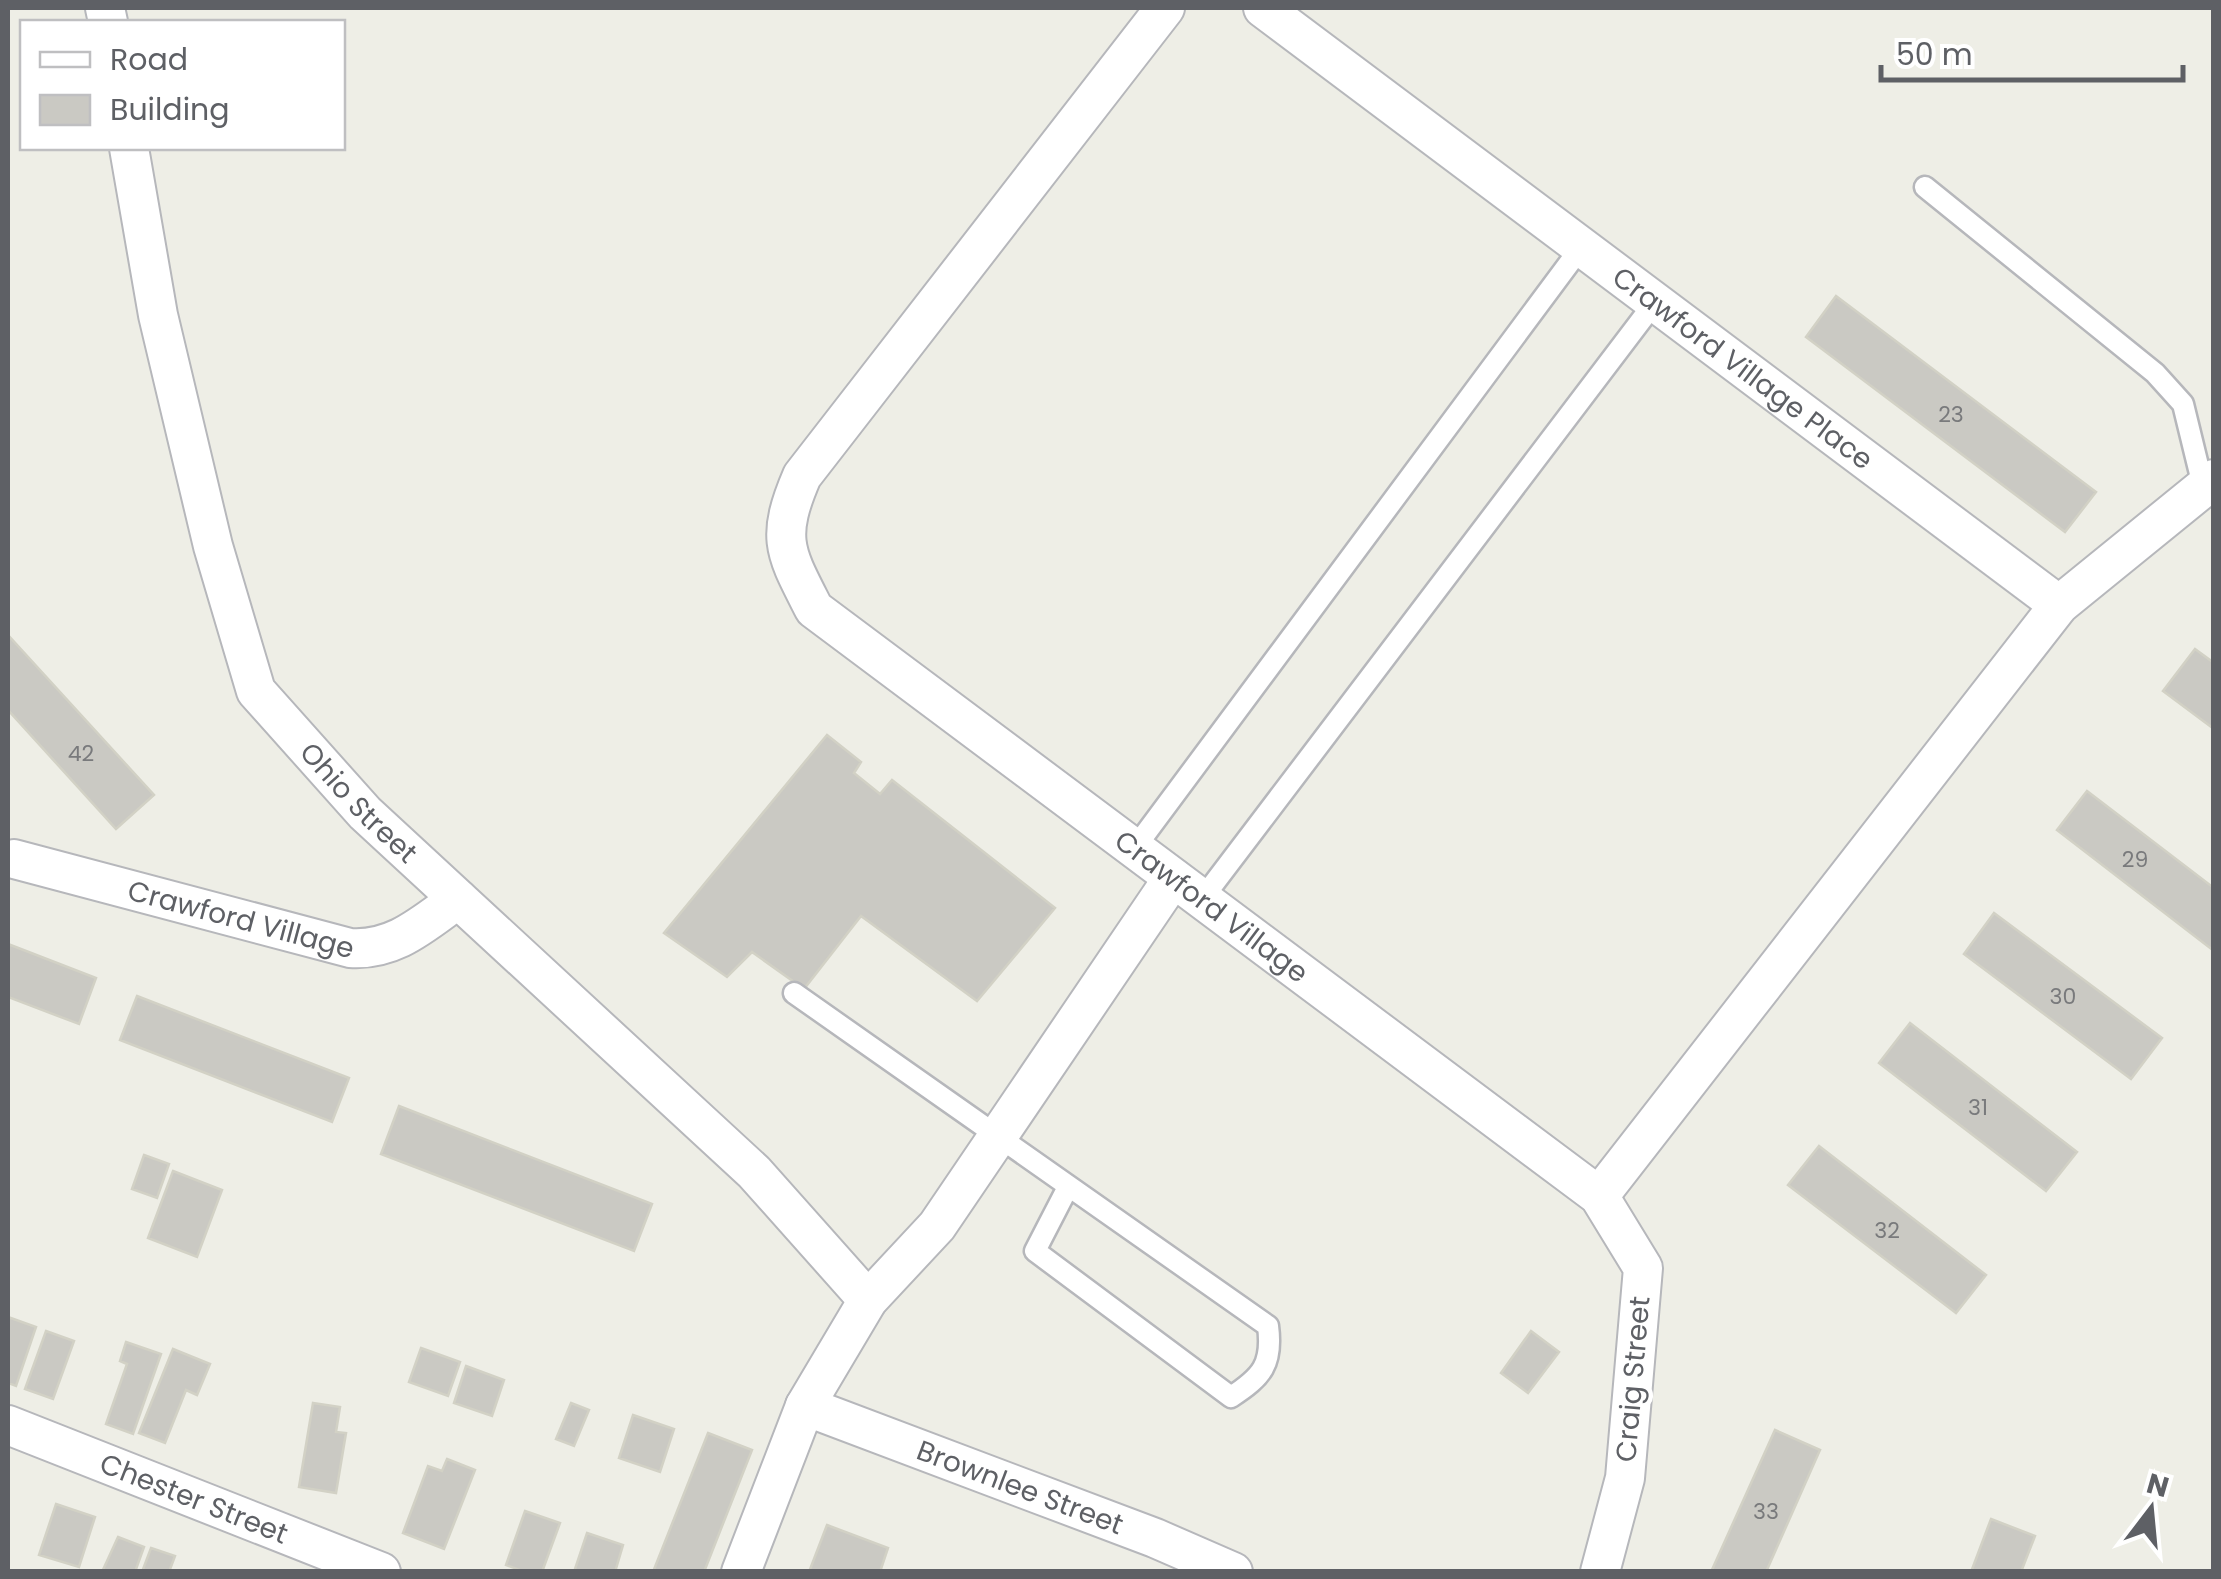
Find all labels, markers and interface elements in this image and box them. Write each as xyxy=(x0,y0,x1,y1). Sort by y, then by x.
legend xyxy=(20,20,345,150)
scale bar xyxy=(1881,20,2184,82)
text: 50 m xyxy=(1896,33,1973,76)
text: Road xyxy=(110,38,188,81)
text: Building xyxy=(110,88,230,131)
street label: Crawford Village Place xyxy=(1605,257,1881,479)
house number: 23 xyxy=(1938,399,1964,430)
street label: Ohio Street xyxy=(291,734,426,872)
house number: 42 xyxy=(68,738,94,769)
street label: Crawford Village xyxy=(1107,821,1317,992)
house number: 29 xyxy=(2122,844,2148,875)
street label: Crawford Village xyxy=(124,871,359,968)
house number: 30 xyxy=(2050,981,2076,1012)
house number: 31 xyxy=(1968,1092,1988,1123)
house number: 32 xyxy=(1874,1215,1900,1246)
street label: Craig Street xyxy=(1606,1294,1660,1464)
street label: Brownlee Street xyxy=(912,1431,1129,1544)
street label: Chester Street xyxy=(94,1444,294,1553)
north arrow xyxy=(2101,1459,2201,1559)
text: N xyxy=(2142,1464,2173,1507)
house number: 33 xyxy=(1753,1496,1779,1527)

